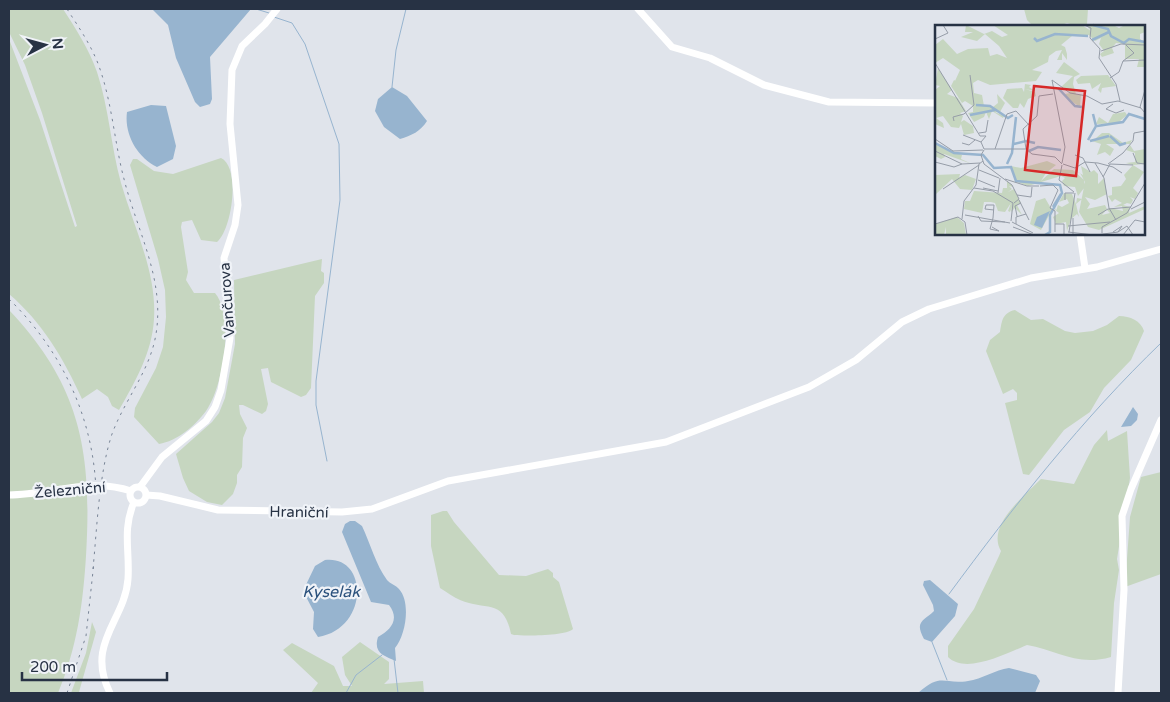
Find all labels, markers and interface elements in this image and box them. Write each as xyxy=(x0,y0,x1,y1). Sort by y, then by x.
north arrow xyxy=(20,20,70,70)
inset map xyxy=(935,25,1145,235)
text: N xyxy=(48,37,66,50)
street label: Vančurova xyxy=(215,262,239,338)
street label: Železniční xyxy=(34,478,107,502)
street label: Hraniční xyxy=(269,502,329,522)
water label: Kyselák xyxy=(302,582,361,602)
scale bar xyxy=(22,650,168,682)
text: 200 m xyxy=(30,658,76,676)

